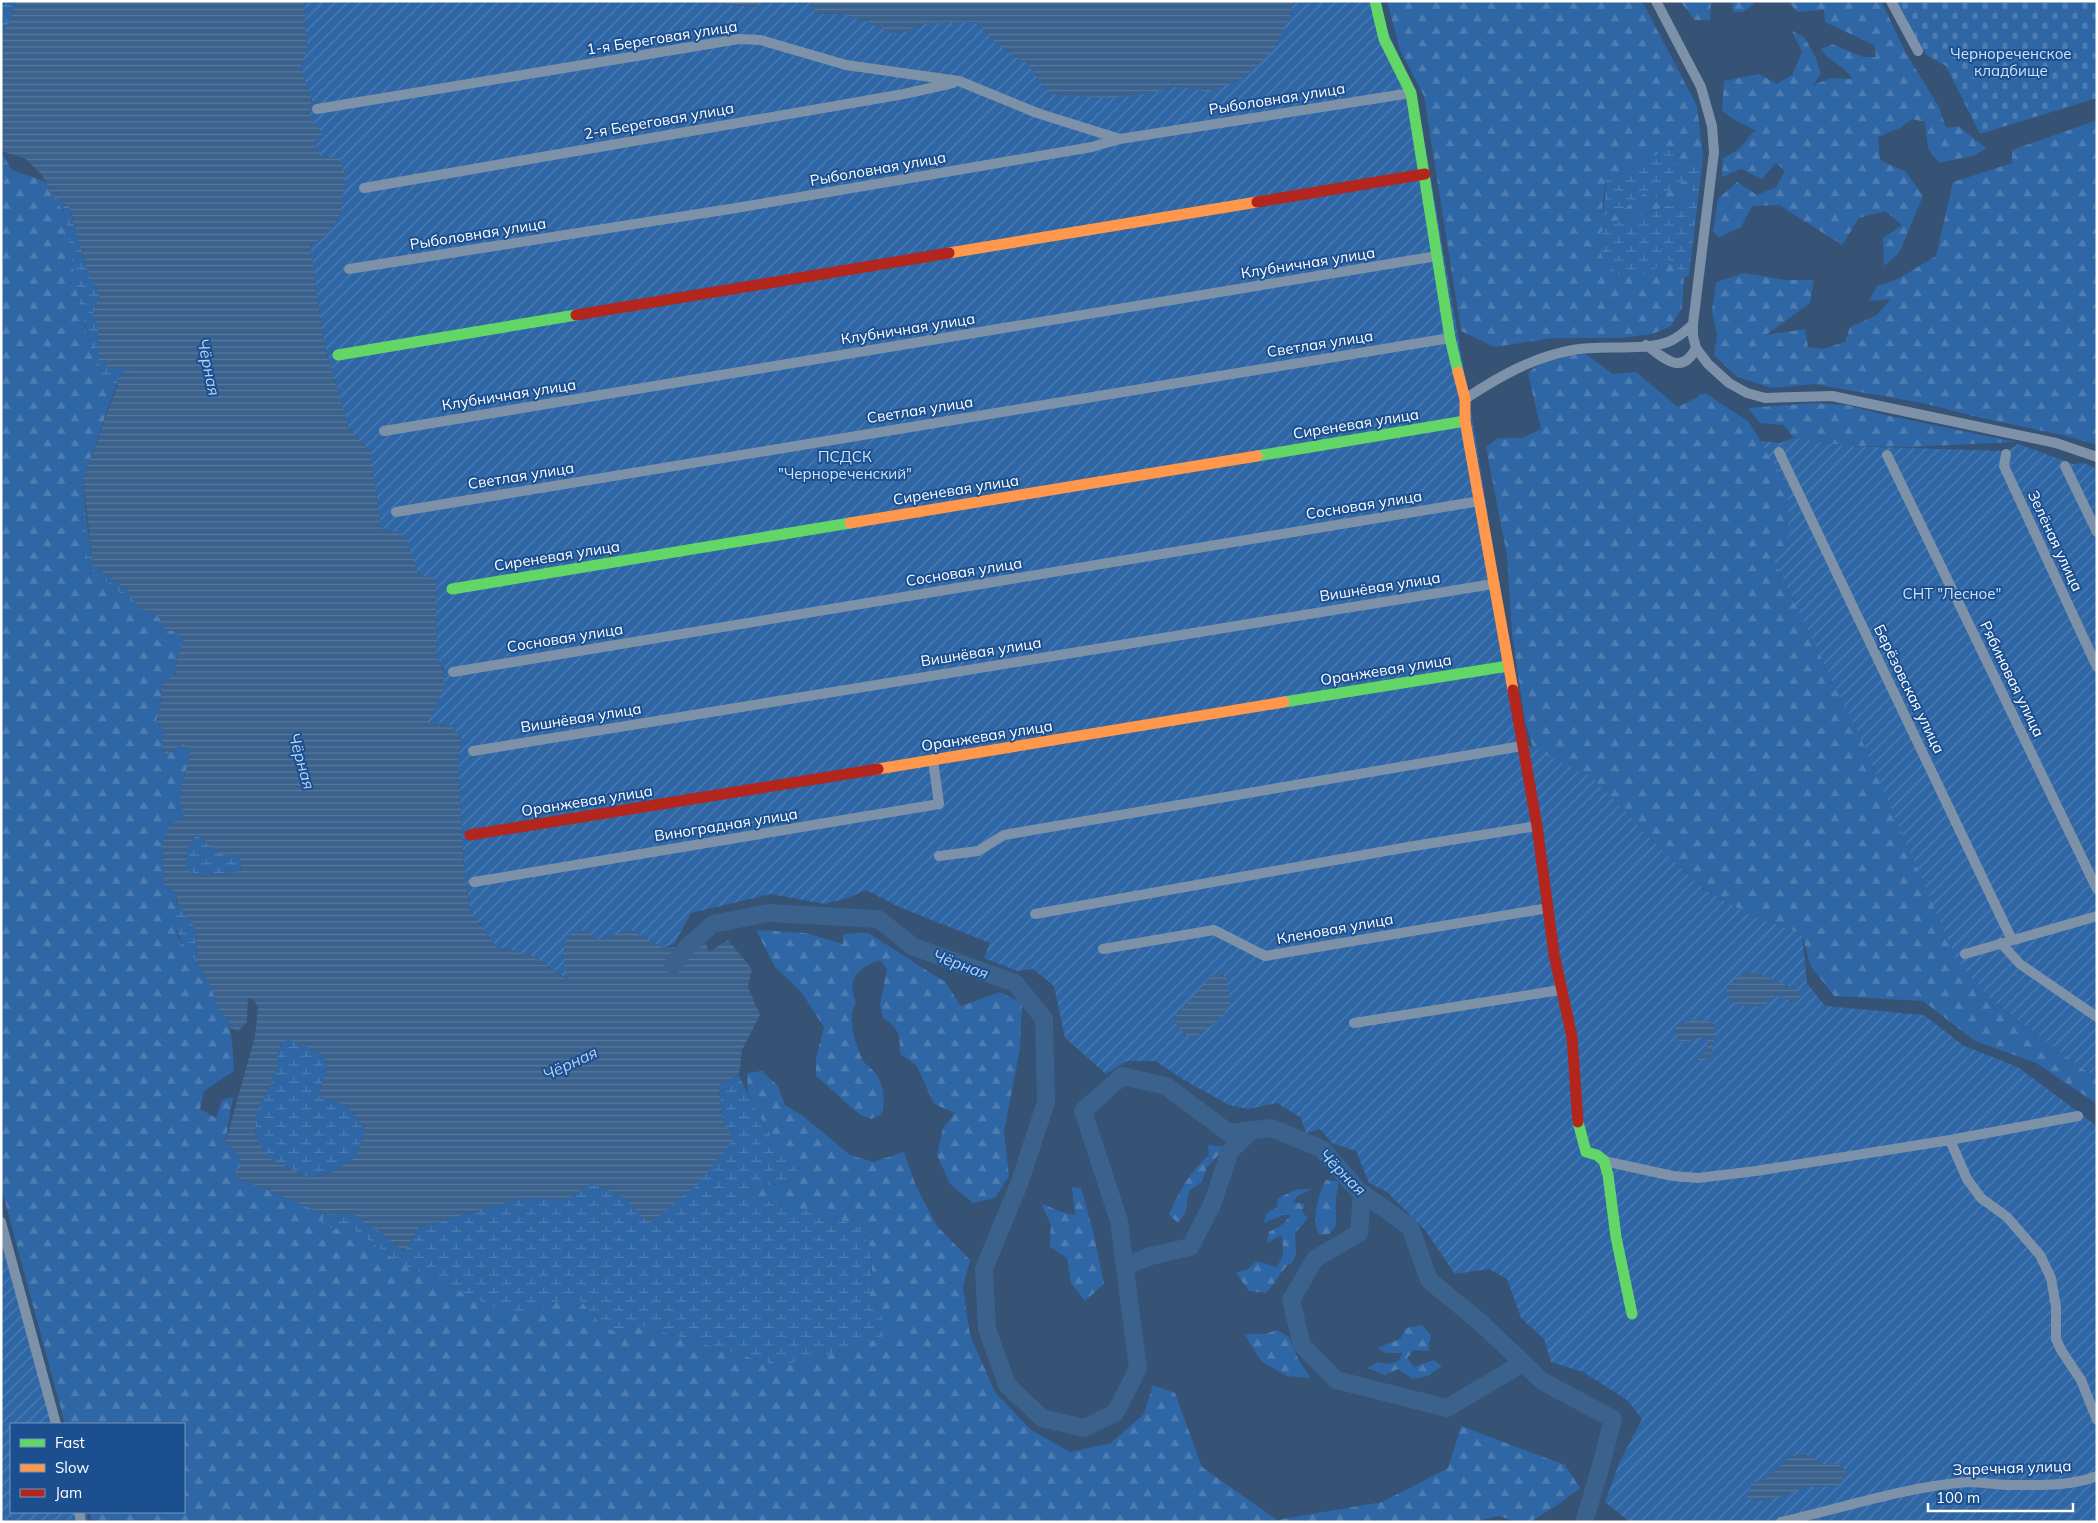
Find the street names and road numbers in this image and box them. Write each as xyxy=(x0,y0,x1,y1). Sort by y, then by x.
street label: 1-я Береговая улица xyxy=(585,16,739,59)
street label: Рыболовная улица xyxy=(1207,78,1347,119)
street label: 2-я Береговая улица xyxy=(582,98,736,143)
street label: Рыболовная улица xyxy=(808,147,947,190)
street label: Рыболовная улица xyxy=(408,213,548,254)
street label: Клубничная улица xyxy=(1239,242,1376,283)
street label: Клубничная улица xyxy=(839,308,976,349)
street label: Светлая улица xyxy=(1265,326,1375,361)
street label: Клубничная улица xyxy=(440,374,577,415)
street label: Светлая улица xyxy=(865,392,975,427)
street label: Сиреневая улица xyxy=(1292,404,1420,443)
street label: Светлая улица xyxy=(466,458,576,493)
street label: Сиреневая улица xyxy=(892,470,1020,509)
street label: Сосновая улица xyxy=(1304,486,1423,523)
street label: Зелёная улица xyxy=(2024,487,2087,594)
street label: Сиреневая улица xyxy=(493,536,621,575)
street label: Сосновая улица xyxy=(904,553,1023,590)
street label: Вишнёвая улица xyxy=(1318,568,1442,605)
street label: Рябиновая улица xyxy=(1976,618,2049,740)
street label: Сосновая улица xyxy=(505,619,624,656)
street label: Берёзовская улица xyxy=(1870,621,1949,756)
street label: Вишнёвая улица xyxy=(919,633,1043,670)
street label: Оранжевая улица xyxy=(1319,650,1453,689)
street label: Вишнёвая улица xyxy=(519,699,643,736)
street label: Оранжевая улица xyxy=(920,716,1054,755)
street label: Оранжевая улица xyxy=(520,781,654,820)
street label: Виноградная улица xyxy=(653,804,799,845)
street label: Кленовая улица xyxy=(1275,909,1395,948)
street label: Заречная улица xyxy=(1952,1456,2072,1479)

